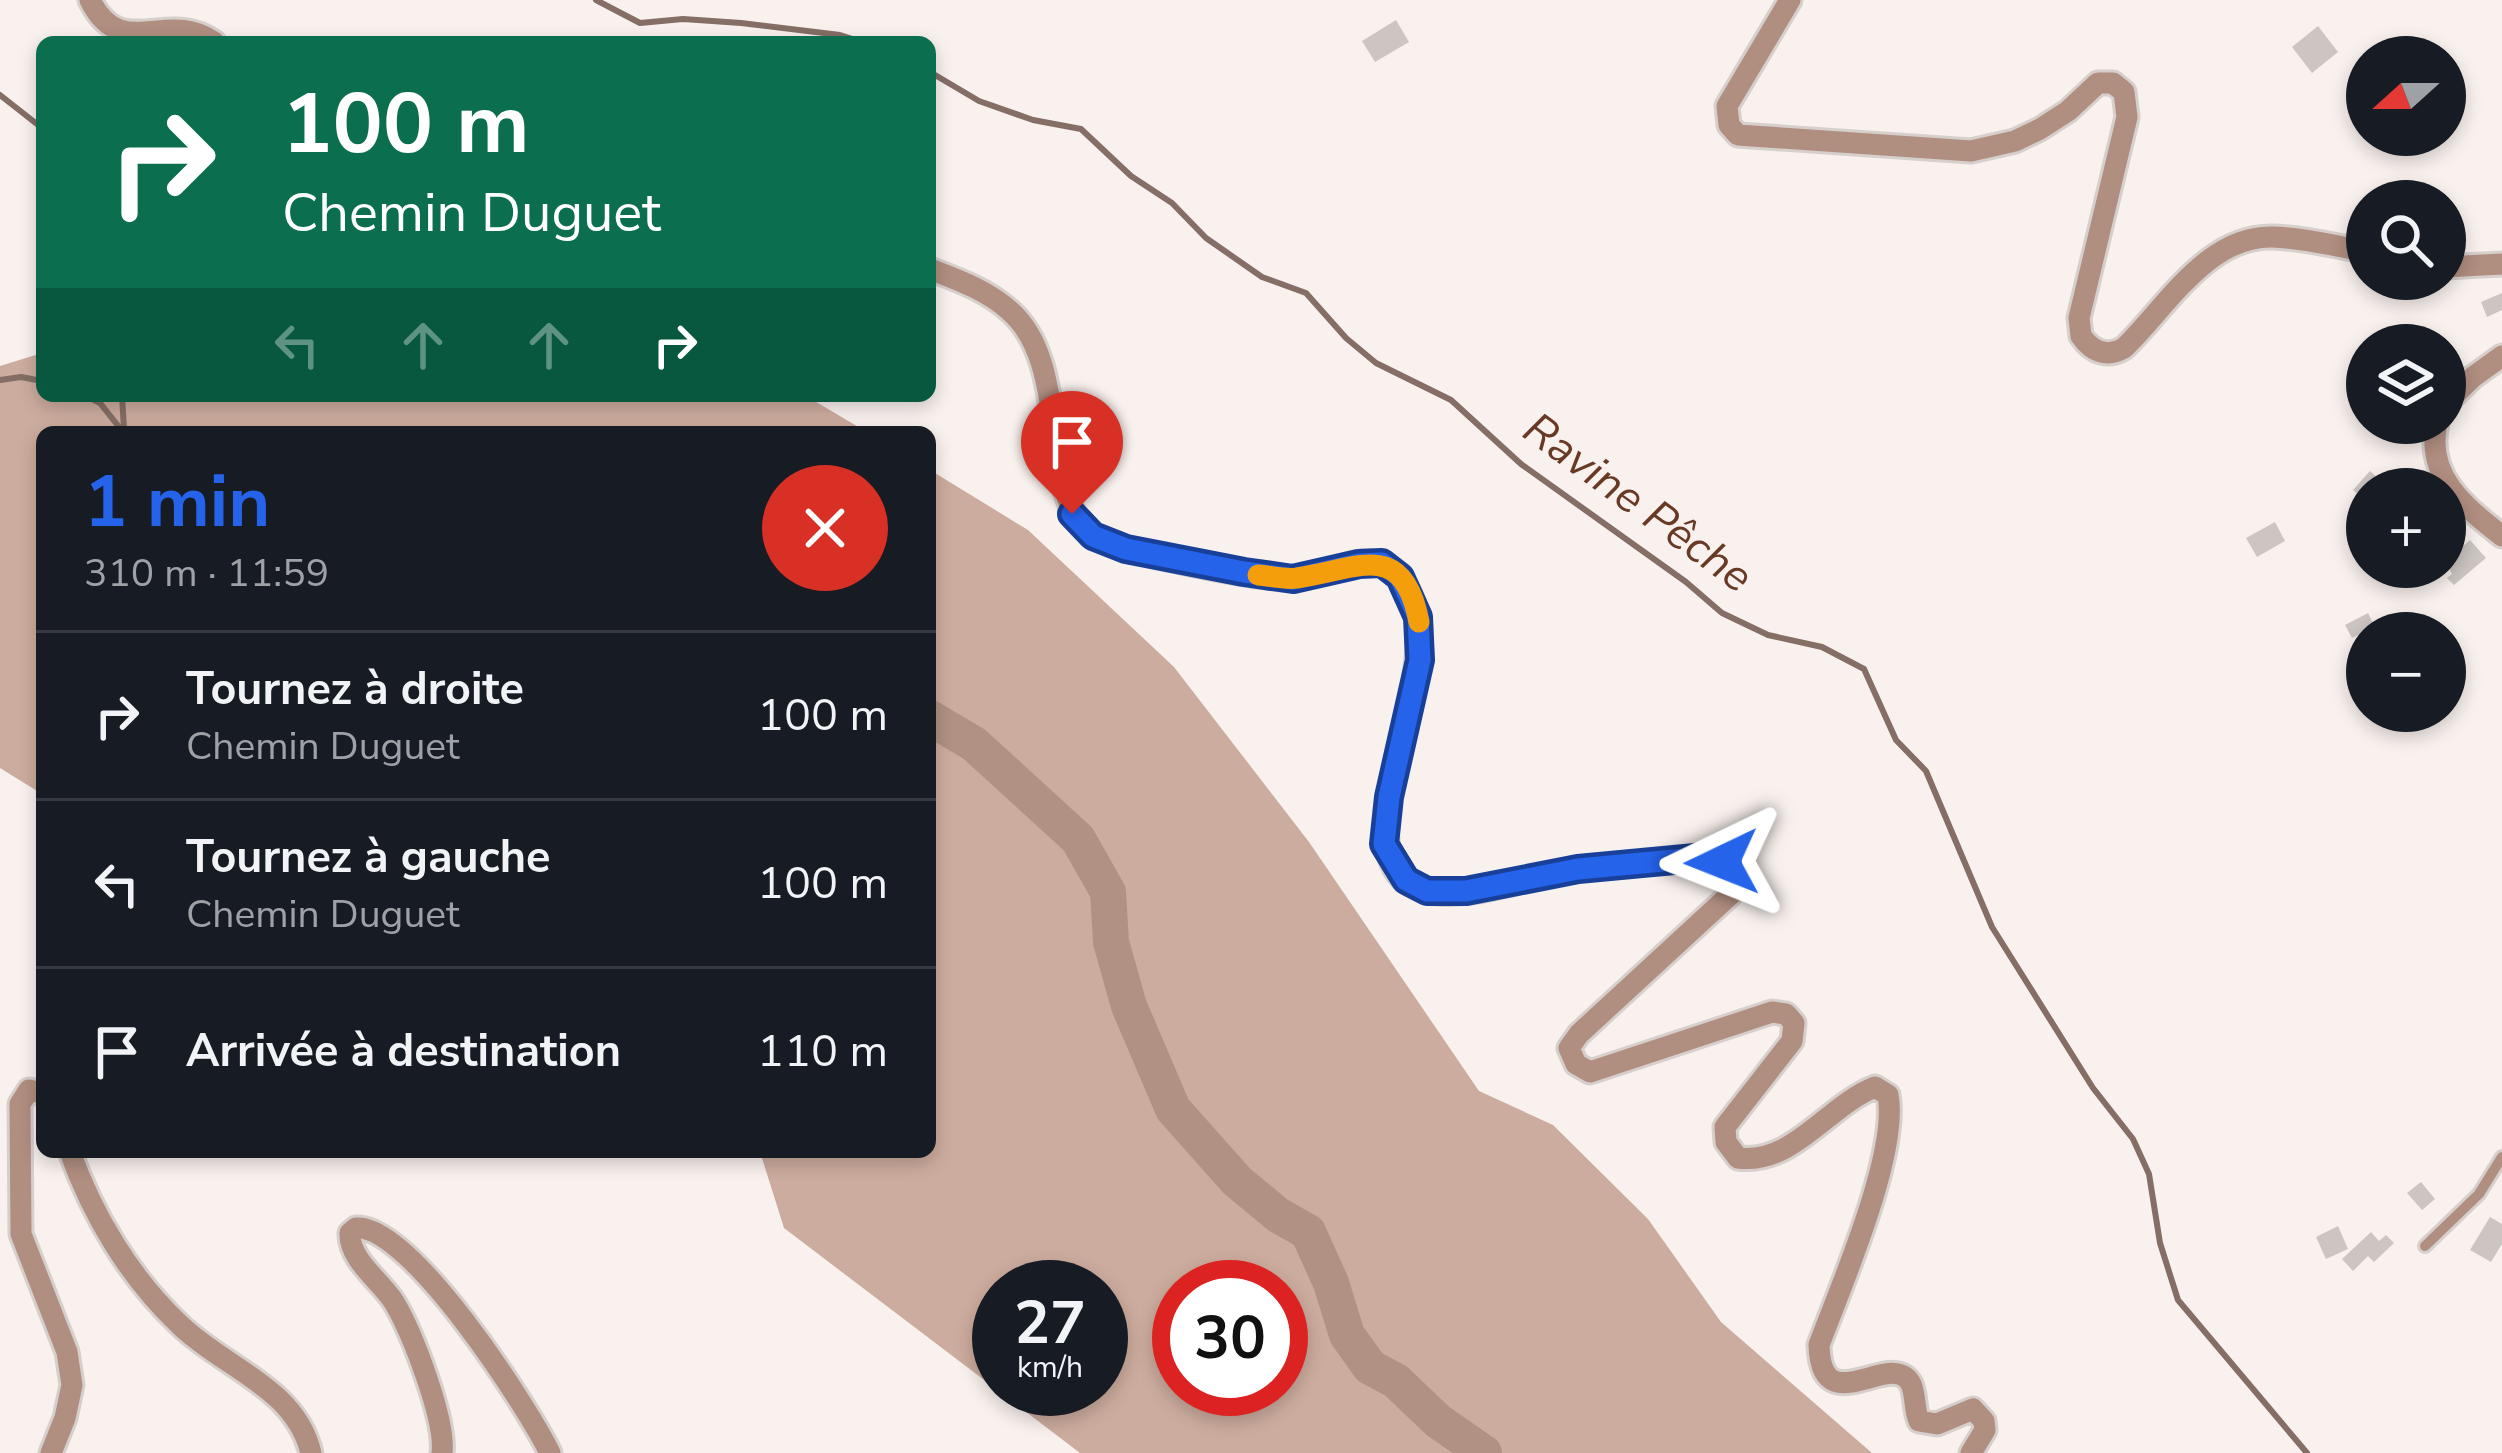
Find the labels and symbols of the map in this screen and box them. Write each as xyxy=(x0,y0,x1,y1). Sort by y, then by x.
north arrow xyxy=(2346,36,2466,156)
pin xyxy=(1021,391,1123,514)
water label: Ravine Pêche xyxy=(1511,399,1765,607)
position arrow xyxy=(1659,799,1785,925)
speed limit sign: 30 xyxy=(1152,1260,1308,1416)

